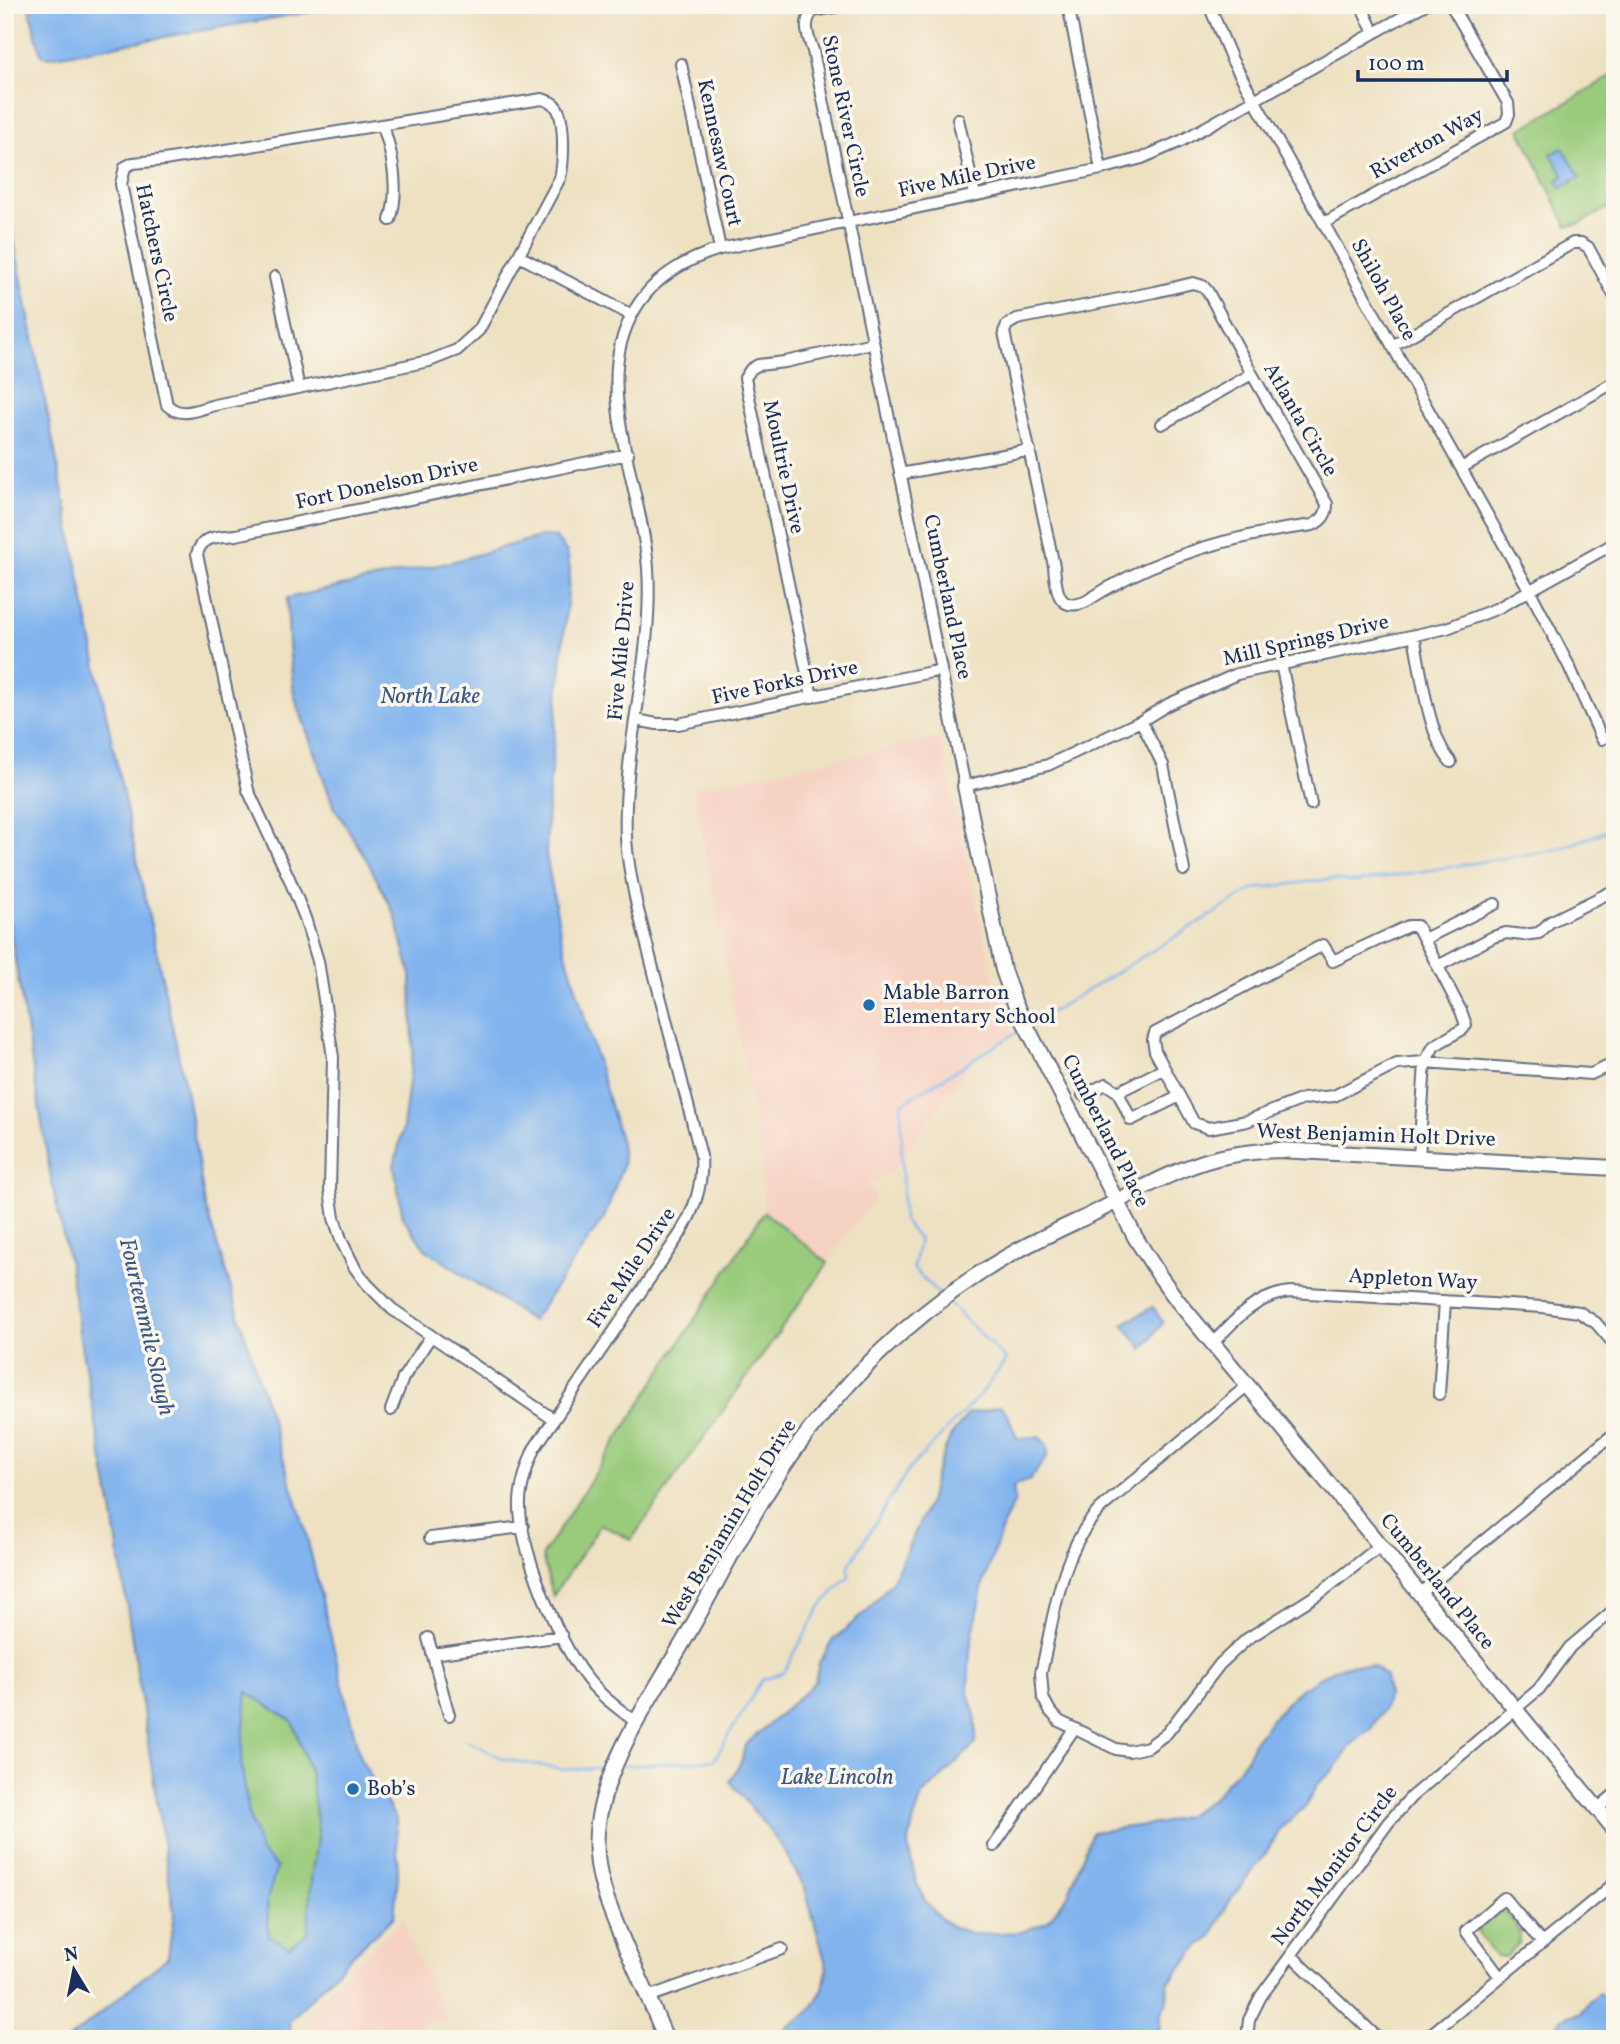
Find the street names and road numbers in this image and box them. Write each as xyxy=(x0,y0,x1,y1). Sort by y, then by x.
street label: Stone River Circle xyxy=(814,32,876,200)
street label: Kennesaw Court xyxy=(689,77,749,229)
street label: Riverton Way xyxy=(1365,101,1489,187)
street label: Five Mile Drive xyxy=(895,148,1039,206)
street label: Hatchers Circle xyxy=(127,181,185,325)
street label: Shiloh Place xyxy=(1343,234,1423,346)
street label: Atlanta Circle xyxy=(1256,358,1344,482)
street label: Moultrie Drive xyxy=(755,397,811,537)
street label: Fort Donelson Drive xyxy=(293,451,481,517)
street label: Cumberland Place xyxy=(915,512,979,682)
street label: Five Mile Drive xyxy=(601,580,643,722)
street label: Mill Springs Drive xyxy=(1220,608,1392,674)
street label: Five Forks Drive xyxy=(709,653,861,713)
street label: Cumberland Place xyxy=(1054,1050,1156,1212)
street label: West Benjamin Holt Drive xyxy=(1256,1117,1496,1155)
street label: Five Mile Drive xyxy=(581,1202,683,1334)
street label: Appleton Way xyxy=(1348,1262,1479,1298)
street label: West Benjamin Holt Drive xyxy=(656,1414,804,1634)
street label: Cumberland Place xyxy=(1373,1508,1501,1656)
street label: North Monitor Circle xyxy=(1265,1780,1405,1952)

